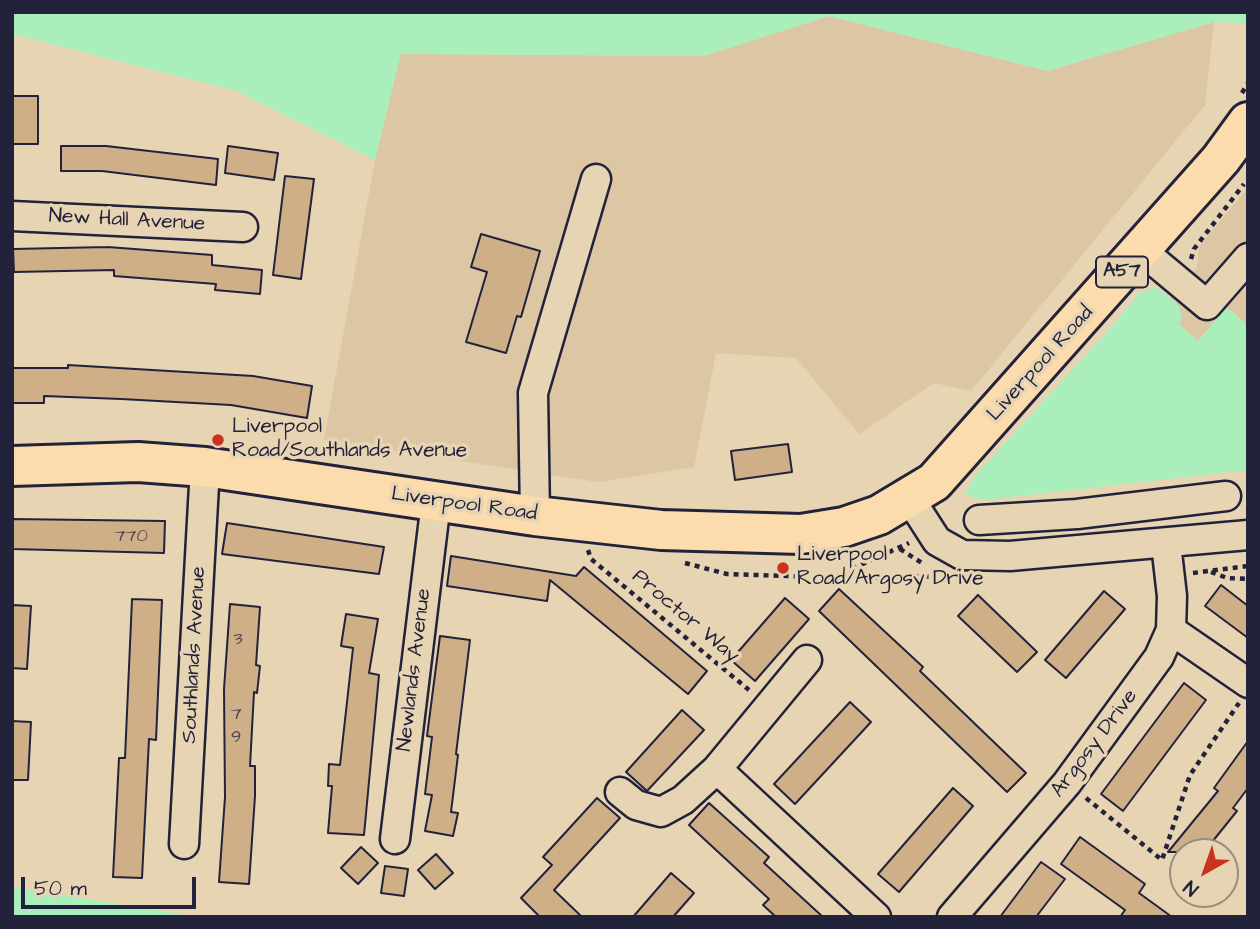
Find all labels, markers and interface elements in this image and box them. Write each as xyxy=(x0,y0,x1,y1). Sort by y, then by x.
street label: New Hall Avenue xyxy=(48,204,206,238)
road number: A57 xyxy=(1096,256,1148,288)
street label: Liverpool Road xyxy=(983,301,1099,427)
place label: Liverpool Road/Southlands Avenue xyxy=(232,415,467,465)
marker: Liverpool Road/Southlands Avenue xyxy=(210,432,226,448)
street label: Liverpool Road xyxy=(390,482,538,528)
house number: 770 xyxy=(114,526,148,548)
place label: Liverpool Road/Argosy Drive xyxy=(797,543,984,593)
marker: Liverpool Road/Argosy Drive xyxy=(775,560,791,576)
street label: Proctor Way xyxy=(626,565,744,669)
street label: Southlands Avenue xyxy=(178,566,212,744)
street label: Newlands Avenue xyxy=(393,587,437,753)
house number: 3 xyxy=(233,629,243,651)
street label: Argosy Drive xyxy=(1046,685,1144,803)
house number: 7 xyxy=(230,704,242,726)
house number: 9 xyxy=(231,727,241,749)
north arrow xyxy=(1169,838,1239,908)
scale bar xyxy=(24,862,200,906)
text: 50 m xyxy=(34,874,87,903)
text: N xyxy=(1178,874,1205,902)

